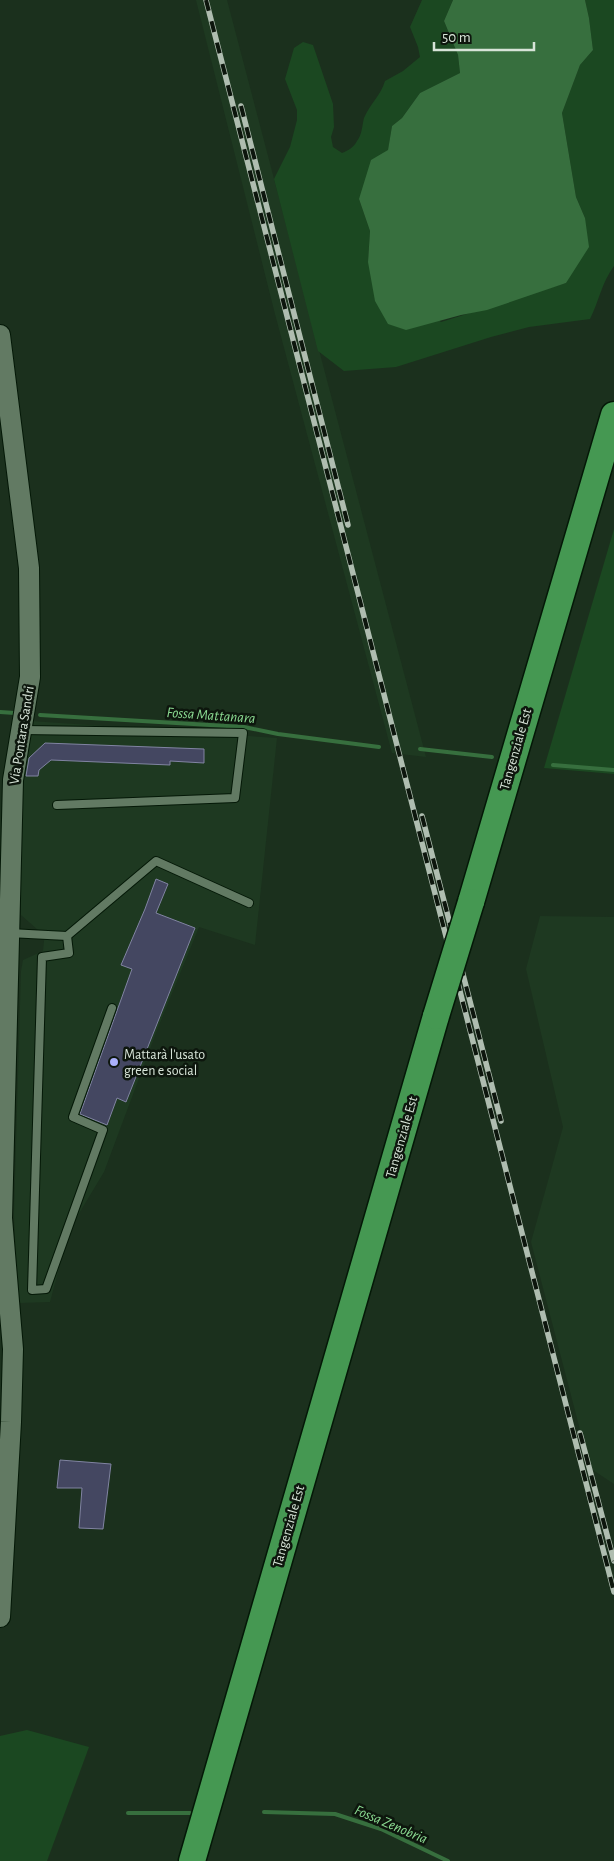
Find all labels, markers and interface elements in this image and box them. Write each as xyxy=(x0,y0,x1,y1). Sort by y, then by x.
scale bar xyxy=(434,20,534,52)
text: 50 m xyxy=(442,30,471,45)
street label: Via Pontara Sandri xyxy=(7,685,37,785)
water label: Fossa Mattanara xyxy=(166,705,256,726)
street label: Tangenziale Est xyxy=(498,706,534,792)
place label: Mattarà l'usato green e social xyxy=(124,1048,205,1078)
marker: Mattarà l'usato green e social xyxy=(108,1056,120,1068)
street label: Tangenziale Est xyxy=(384,1094,420,1180)
street label: Tangenziale Est xyxy=(271,1483,307,1569)
water label: Fossa Zenobria xyxy=(352,1802,429,1847)

